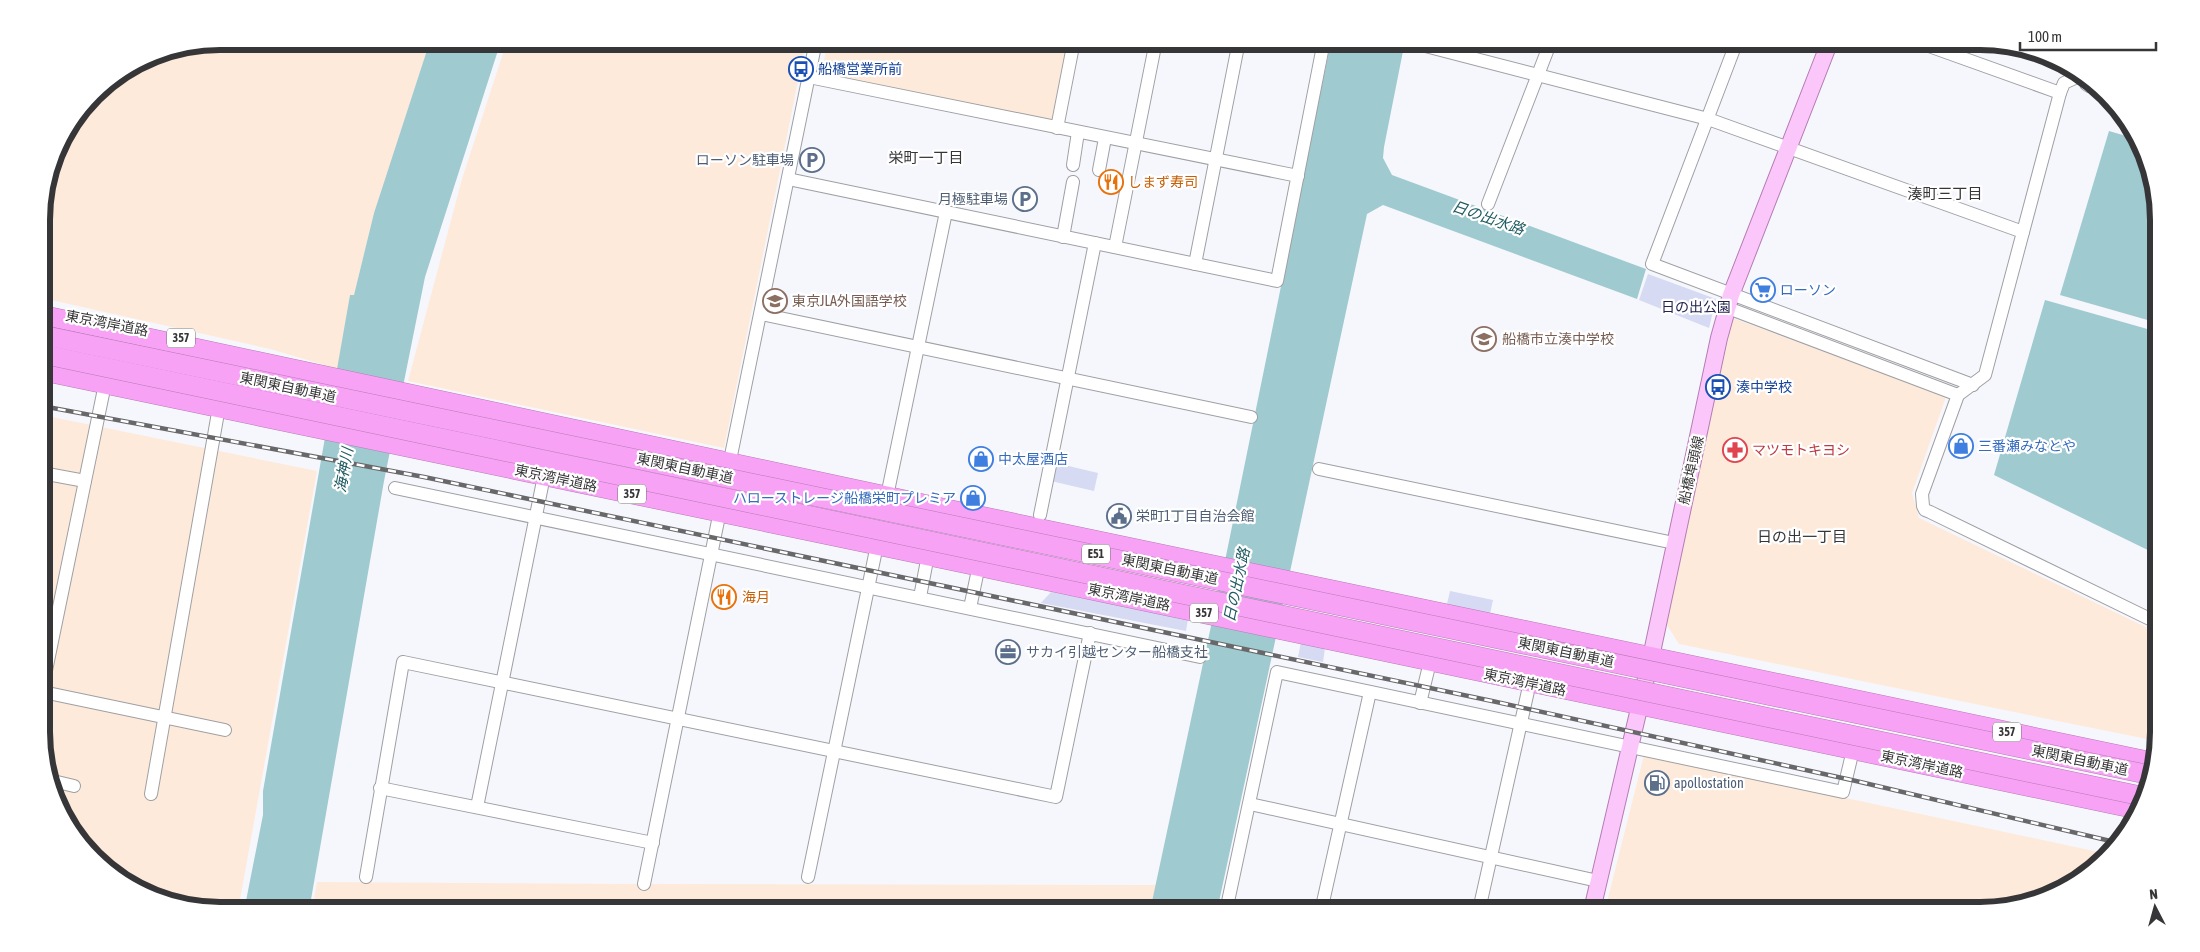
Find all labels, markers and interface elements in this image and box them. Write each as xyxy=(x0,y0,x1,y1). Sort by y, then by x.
scale bar xyxy=(2020,20,2156,52)
text: 100 m xyxy=(2028,28,2062,45)
bus stop icon: 船橋営業所前 xyxy=(788,56,814,82)
place label: 船橋営業所前 xyxy=(818,61,902,77)
parking icon: ローソン駐車場 xyxy=(799,147,825,173)
district label: 栄町一丁目 xyxy=(888,149,964,166)
place label: ローソン駐車場 xyxy=(696,152,794,168)
restaurant icon: しまず寿司 xyxy=(1098,169,1124,195)
place label: しまず寿司 xyxy=(1128,174,1198,190)
district label: 湊町三丁目 xyxy=(1907,185,1983,202)
parking icon: 月極駐車場 xyxy=(1012,186,1038,212)
place label: 月極駐車場 xyxy=(938,191,1008,207)
water label: 日の出水路 xyxy=(1450,197,1528,238)
supermarket icon: ローソン xyxy=(1750,277,1776,303)
place label: ローソン xyxy=(1780,282,1836,298)
school or university icon: 東京JLA外国語学校 xyxy=(762,288,788,314)
place label: 東京JLA外国語学校 xyxy=(792,293,907,309)
park label: 日の出公園 xyxy=(1661,299,1731,315)
street label: 東京湾岸道路 xyxy=(64,307,150,339)
school or university icon: 船橋市立湊中学校 xyxy=(1471,326,1497,352)
road number: 357 xyxy=(167,328,195,348)
place label: 船橋市立湊中学校 xyxy=(1502,331,1614,347)
street label: 東関東自動車道 xyxy=(238,369,338,405)
bus stop icon: 湊中学校 xyxy=(1705,374,1731,400)
place label: 湊中学校 xyxy=(1736,379,1792,395)
shop icon: 三番瀬みなとや xyxy=(1948,433,1974,459)
street label: 船橋埠頭線 xyxy=(1675,434,1707,506)
pharmacy icon: マツモトキヨシ xyxy=(1722,437,1748,463)
place label: 三番瀬みなとや xyxy=(1978,438,2076,454)
place label: マツモトキヨシ xyxy=(1752,442,1850,458)
water label: 海神川 xyxy=(331,444,356,494)
shop icon: 中太屋酒店 xyxy=(968,446,994,472)
street label: 東関東自動車道 xyxy=(635,450,735,486)
place label: 中太屋酒店 xyxy=(998,451,1068,467)
street label: 東京湾岸道路 xyxy=(513,461,599,495)
road number: 357 xyxy=(618,484,646,504)
shop icon: ハローストレージ船橋栄町プレミア xyxy=(960,485,986,511)
place label: ハローストレージ船橋栄町プレミア xyxy=(733,490,956,506)
public building icon: 栄町1丁目自治会館 xyxy=(1106,503,1132,529)
place label: 栄町1丁目自治会館 xyxy=(1136,508,1255,524)
district label: 日の出一丁目 xyxy=(1757,528,1847,545)
road number: E51 xyxy=(1082,544,1110,564)
water label: 日の出水路 xyxy=(1220,544,1253,623)
street label: 東関東自動車道 xyxy=(1120,551,1220,587)
street label: 東京湾岸道路 xyxy=(1086,580,1172,614)
restaurant icon: 海月 xyxy=(711,584,737,610)
place label: 海月 xyxy=(742,589,770,605)
road number: 357 xyxy=(1190,604,1218,622)
street label: 東関東自動車道 xyxy=(1516,634,1616,670)
office icon: サカイ引越センター船橋支社 xyxy=(995,639,1021,665)
place label: サカイ引越センター船橋支社 xyxy=(1026,644,1208,660)
street label: 東京湾岸道路 xyxy=(1482,665,1568,699)
road number: 357 xyxy=(1993,722,2021,742)
street label: 東関東自動車道 xyxy=(2030,742,2130,778)
street label: 東京湾岸道路 xyxy=(1879,747,1965,781)
fuel station icon: apollostation xyxy=(1644,770,1670,796)
place label: apollostation xyxy=(1674,775,1744,791)
north arrow xyxy=(2130,882,2180,932)
text: N xyxy=(2149,886,2159,902)

